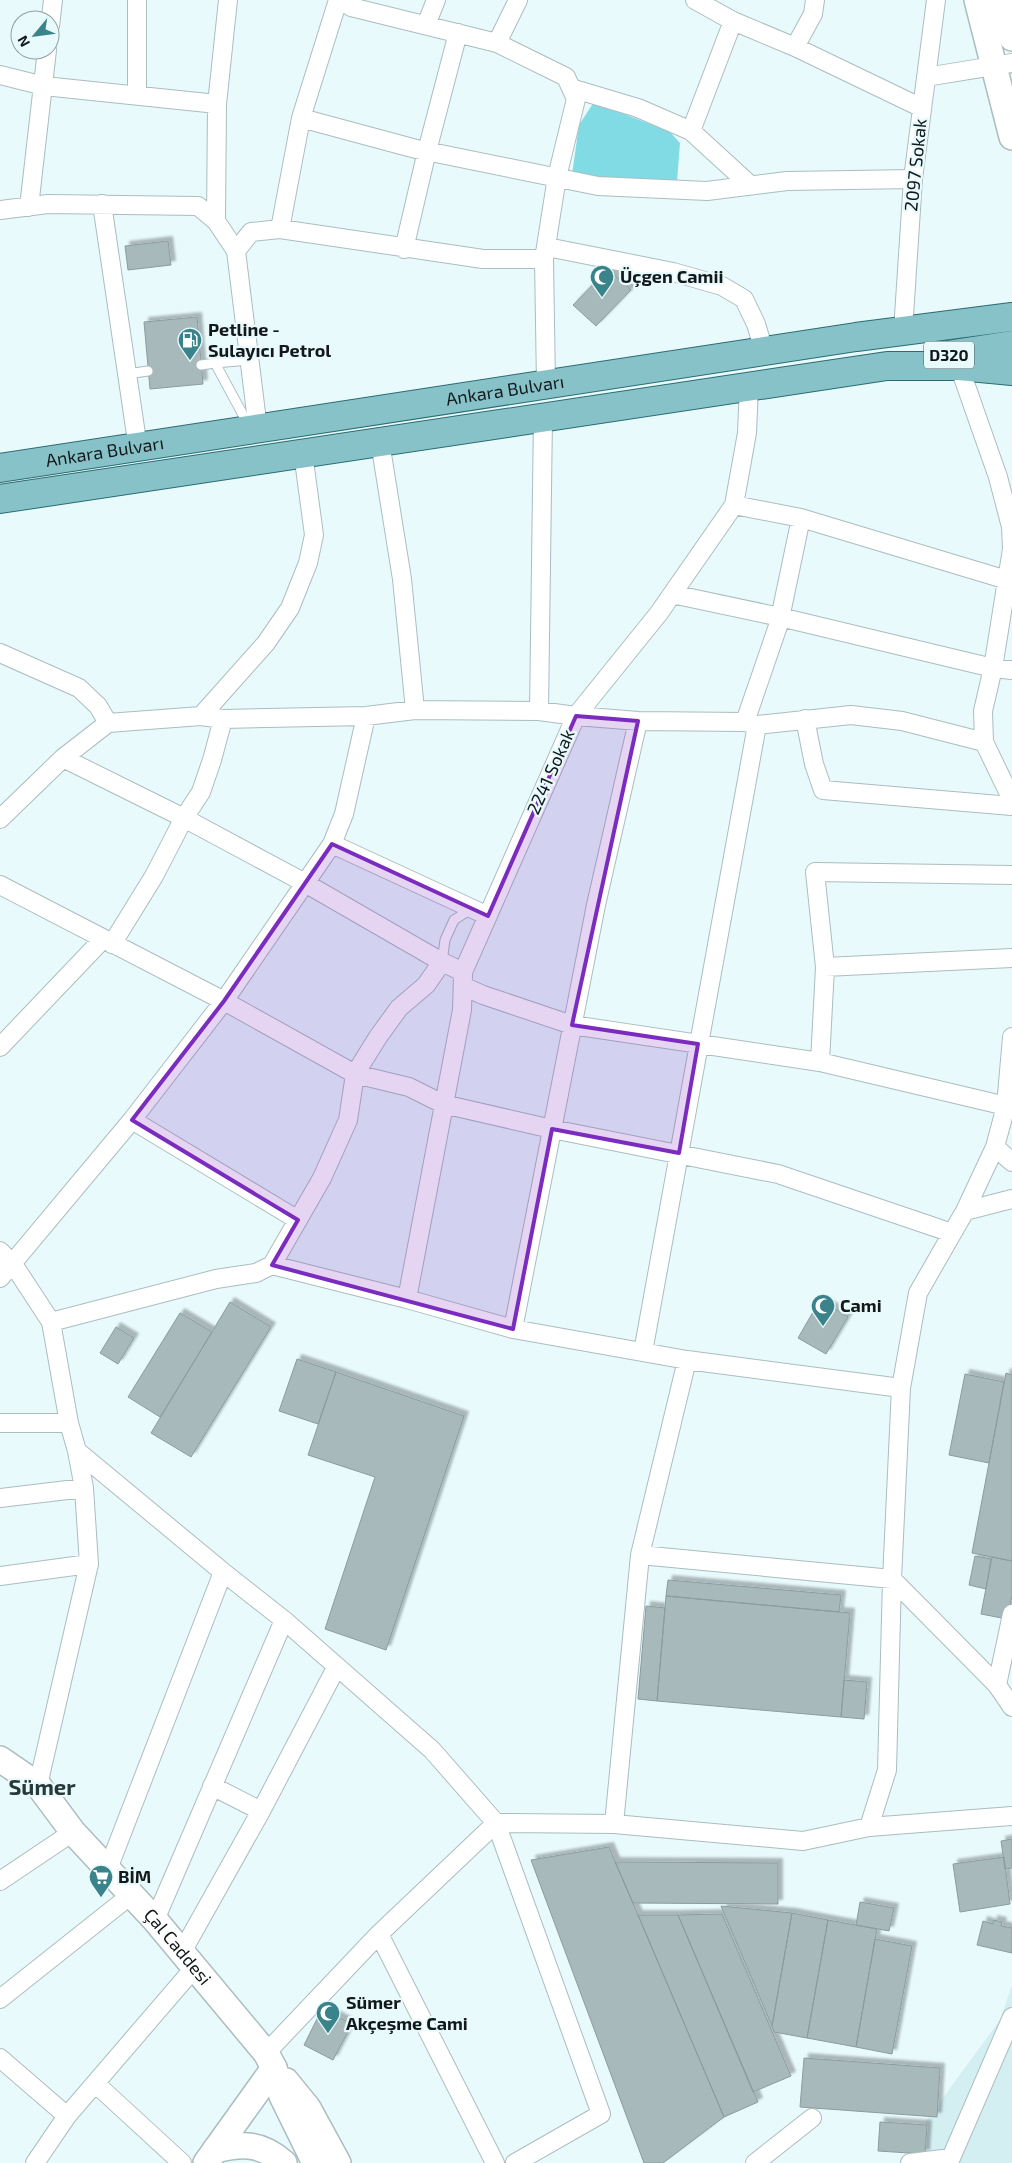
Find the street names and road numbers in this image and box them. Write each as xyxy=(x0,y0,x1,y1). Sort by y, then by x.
street label: 2097 Sokak xyxy=(899,117,931,212)
road number: D320 xyxy=(924,342,974,368)
street label: Ankara Bulvarı xyxy=(444,370,566,410)
street label: Ankara Bulvarı xyxy=(44,431,165,471)
street label: 2241 Sokak xyxy=(522,726,579,818)
street label: Çal Caddesi xyxy=(139,1903,217,1989)

